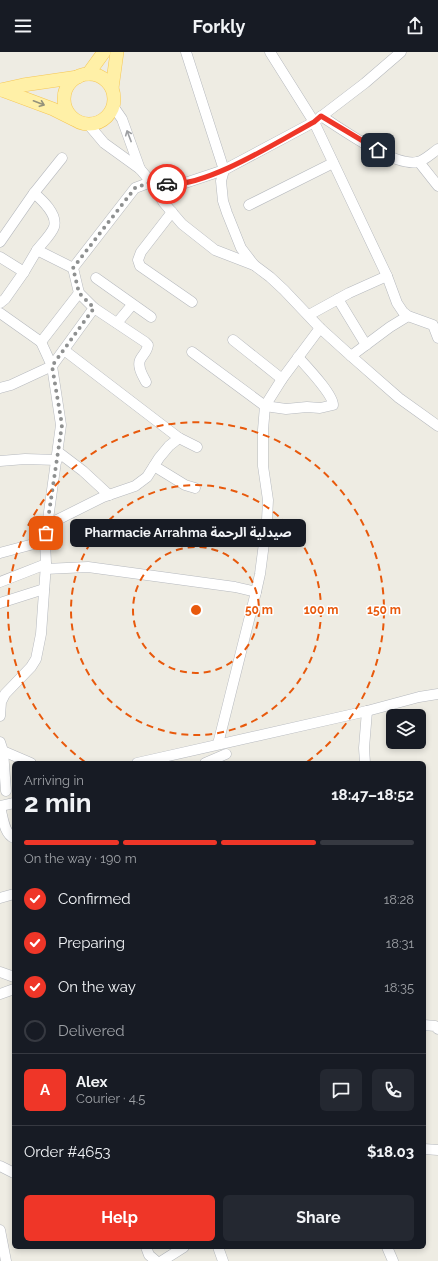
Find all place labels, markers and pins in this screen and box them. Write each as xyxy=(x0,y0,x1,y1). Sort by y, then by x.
pin xyxy=(361,133,395,167)
pin xyxy=(29,516,63,550)
callout: Pharmacie Arrahma صيدلية الرحمة xyxy=(70,519,306,547)
centre of rings xyxy=(189,603,203,617)

